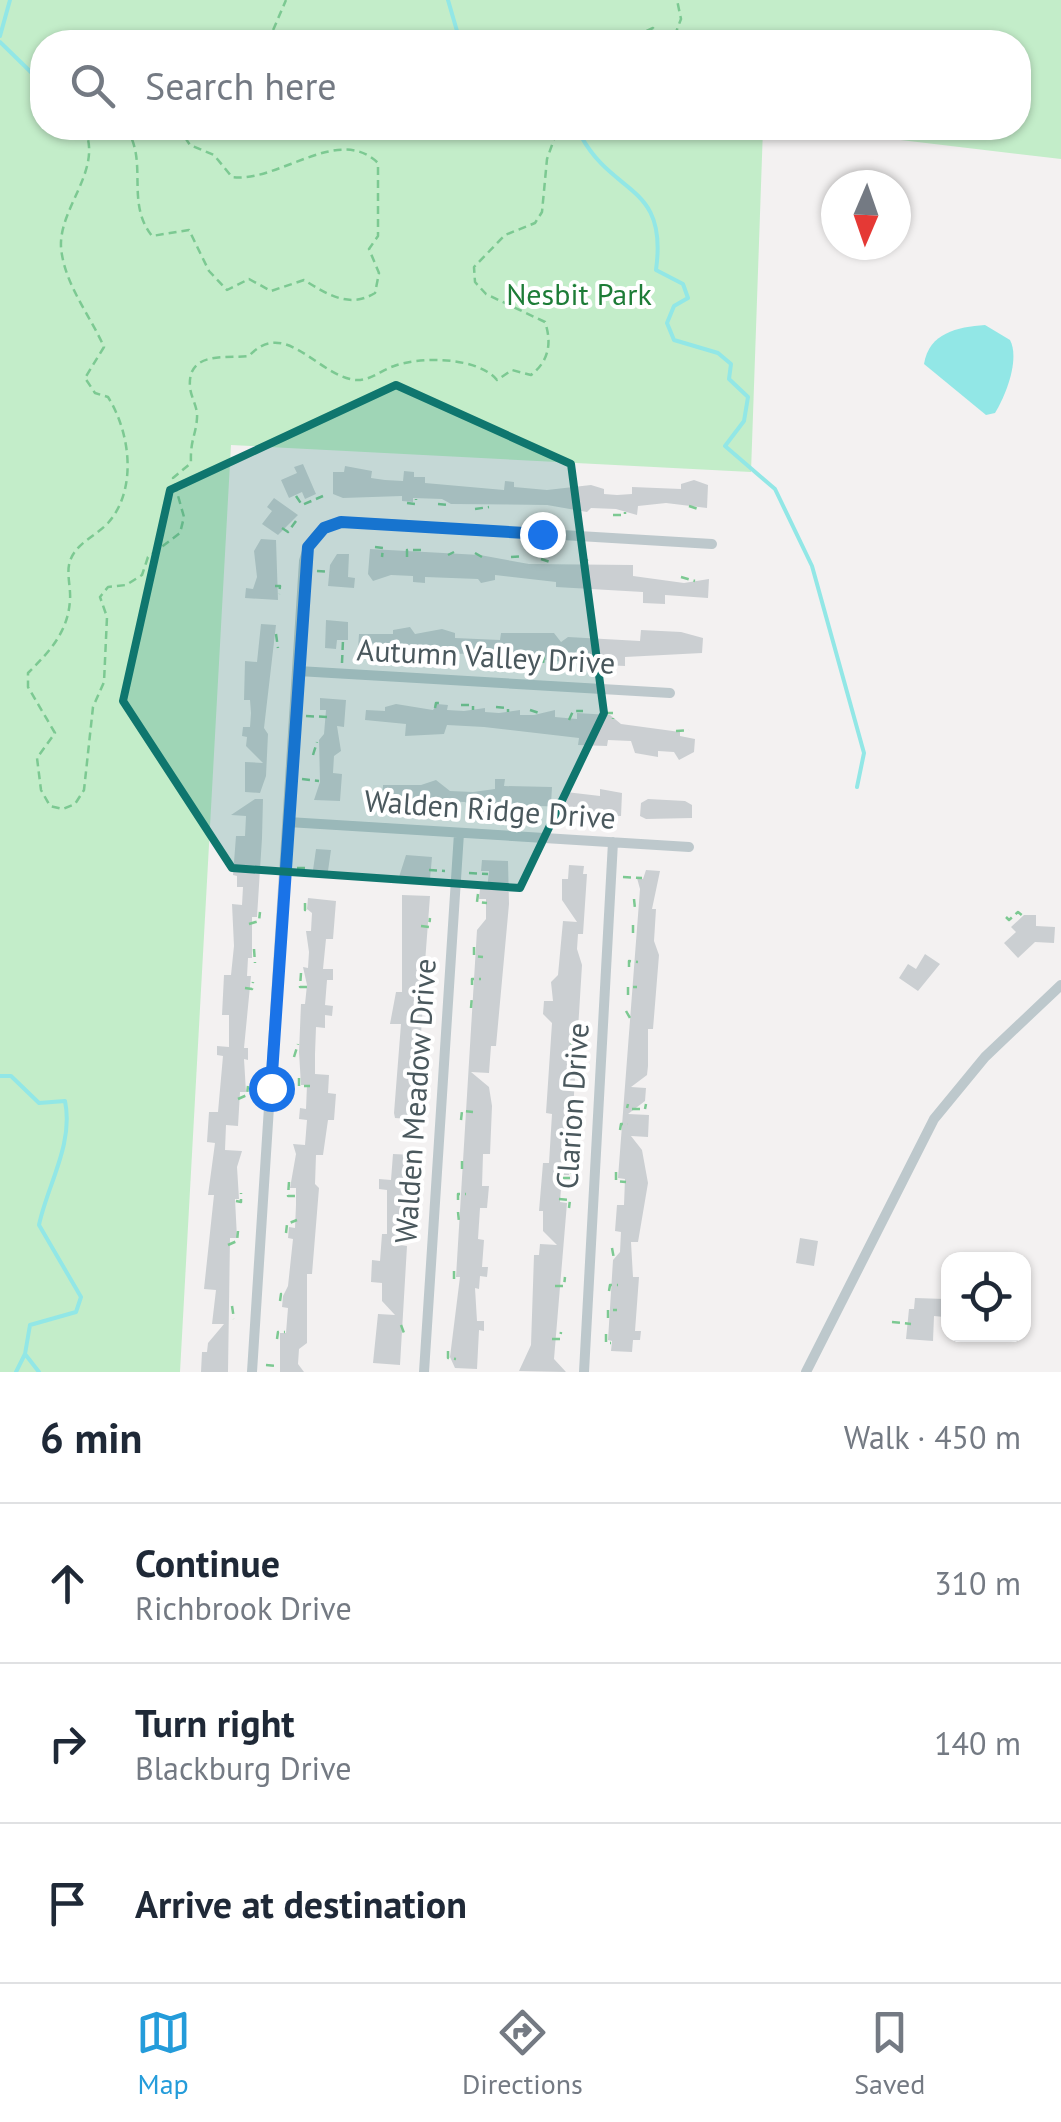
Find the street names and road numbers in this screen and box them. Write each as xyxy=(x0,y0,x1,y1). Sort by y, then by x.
street label: Autumn Valley Drive xyxy=(356,629,616,682)
street label: Walden Ridge Drive xyxy=(363,780,617,837)
street label: Walden Meadow Drive xyxy=(385,957,444,1245)
street label: Clarion Drive xyxy=(546,1021,597,1190)

